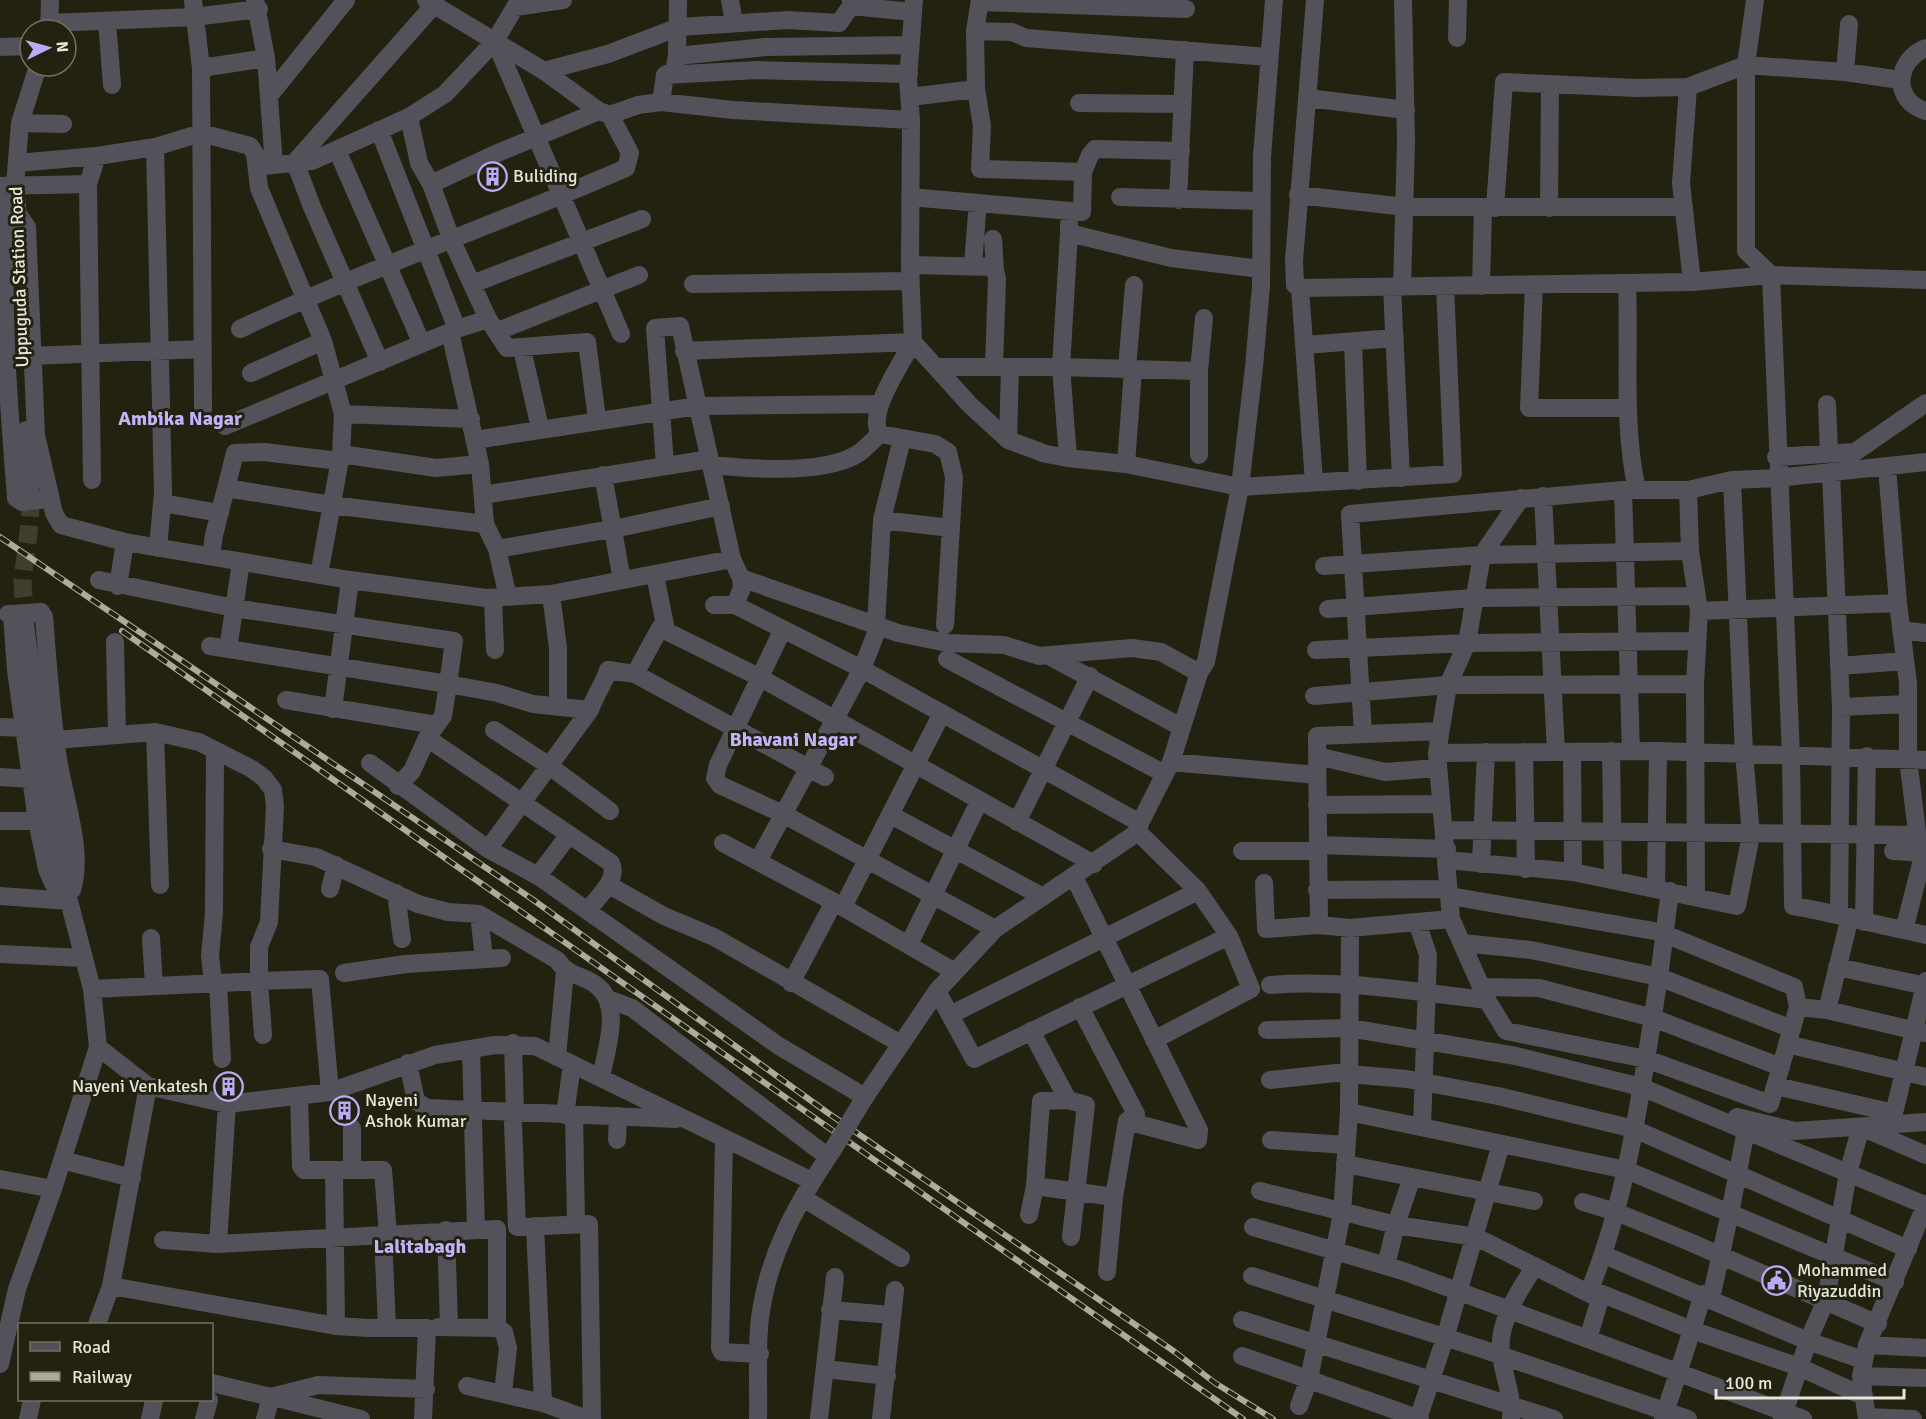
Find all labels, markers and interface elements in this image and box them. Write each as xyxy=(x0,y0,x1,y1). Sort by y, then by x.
north arrow xyxy=(18,18,78,78)
text: N xyxy=(51,40,72,53)
building icon: Buliding xyxy=(476,160,508,192)
place label: Buliding xyxy=(513,165,578,187)
street label: Uppuguda Station Road xyxy=(5,186,33,368)
district label: Ambika Nagar xyxy=(118,406,242,431)
district label: Bhavani Nagar xyxy=(729,727,857,752)
building icon: Nayeni Venkatesh xyxy=(213,1070,245,1102)
place label: Nayeni Venkatesh xyxy=(72,1075,208,1097)
place label: Nayeni Ashok Kumar xyxy=(365,1089,467,1132)
building icon: Nayeni Ashok Kumar xyxy=(328,1094,360,1126)
district label: Lalitabagh xyxy=(374,1234,467,1259)
place label: Mohammed Riyazuddin xyxy=(1797,1259,1887,1302)
public building icon: Mohammed Riyazuddin xyxy=(1760,1264,1792,1296)
legend xyxy=(18,1323,213,1401)
text: Road xyxy=(72,1336,111,1358)
scale bar xyxy=(1716,1362,1904,1400)
text: Railway xyxy=(72,1366,133,1388)
text: 100 m xyxy=(1725,1372,1772,1394)

